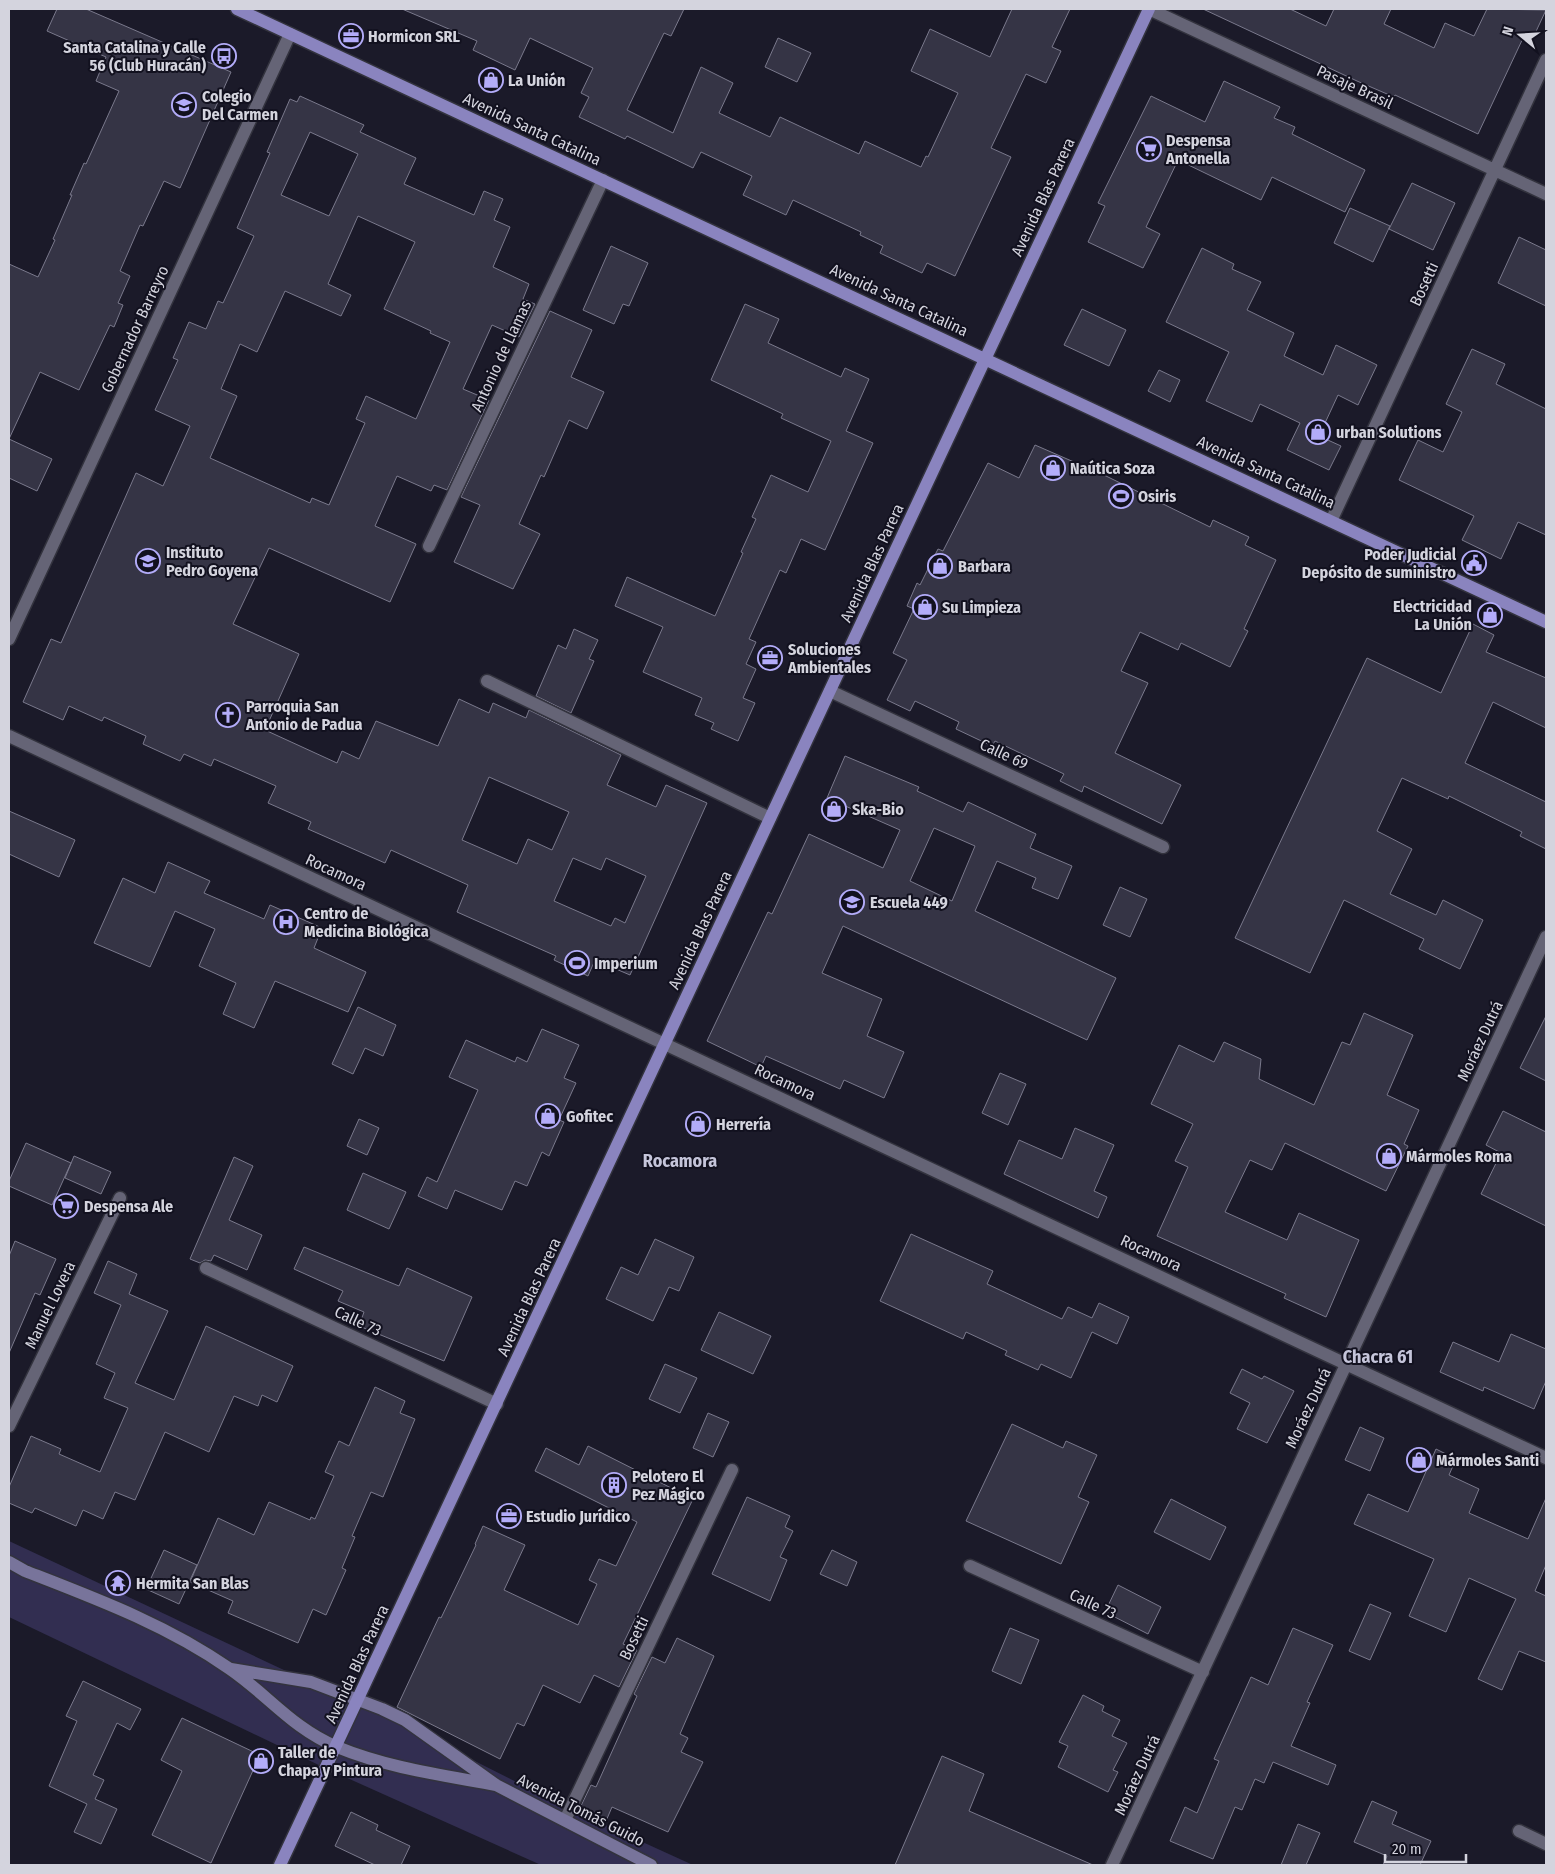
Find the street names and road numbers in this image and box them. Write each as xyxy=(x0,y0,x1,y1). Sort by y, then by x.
street label: Pasaje Brasil xyxy=(1314,61,1396,113)
street label: Avenida Santa Catalina xyxy=(460,89,604,169)
street label: Avenida Blas Parera xyxy=(1007,135,1079,259)
street label: Bosetti xyxy=(1406,259,1442,309)
street label: Avenida Santa Catalina xyxy=(827,260,971,340)
street label: Gobernador Barreyro xyxy=(97,262,173,396)
street label: Antonio de Llamas xyxy=(467,297,535,415)
street label: Avenida Santa Catalina xyxy=(1194,432,1338,512)
street label: Avenida Blas Parera xyxy=(836,501,908,625)
street label: Calle 69 xyxy=(977,735,1031,774)
street label: Rocamora xyxy=(302,850,370,894)
street label: Avenida Blas Parera xyxy=(664,868,736,992)
street label: Moráez Dutrá xyxy=(1453,998,1507,1084)
street label: Rocamora xyxy=(751,1060,819,1104)
street label: Rocamora xyxy=(1117,1231,1185,1275)
street label: Avenida Blas Parera xyxy=(493,1235,565,1359)
street label: Manuel Lovera xyxy=(21,1258,79,1352)
street label: Calle 73 xyxy=(332,1302,384,1340)
street label: Moráez Dutrá xyxy=(1281,1365,1335,1451)
street label: Calle 73 xyxy=(1067,1585,1119,1623)
street label: Avenida Blas Parera xyxy=(321,1602,393,1726)
street label: Bosetti xyxy=(615,1613,653,1663)
street label: Moráez Dutrá xyxy=(1110,1732,1164,1818)
street label: Avenida Tomás Guido xyxy=(514,1770,648,1850)

